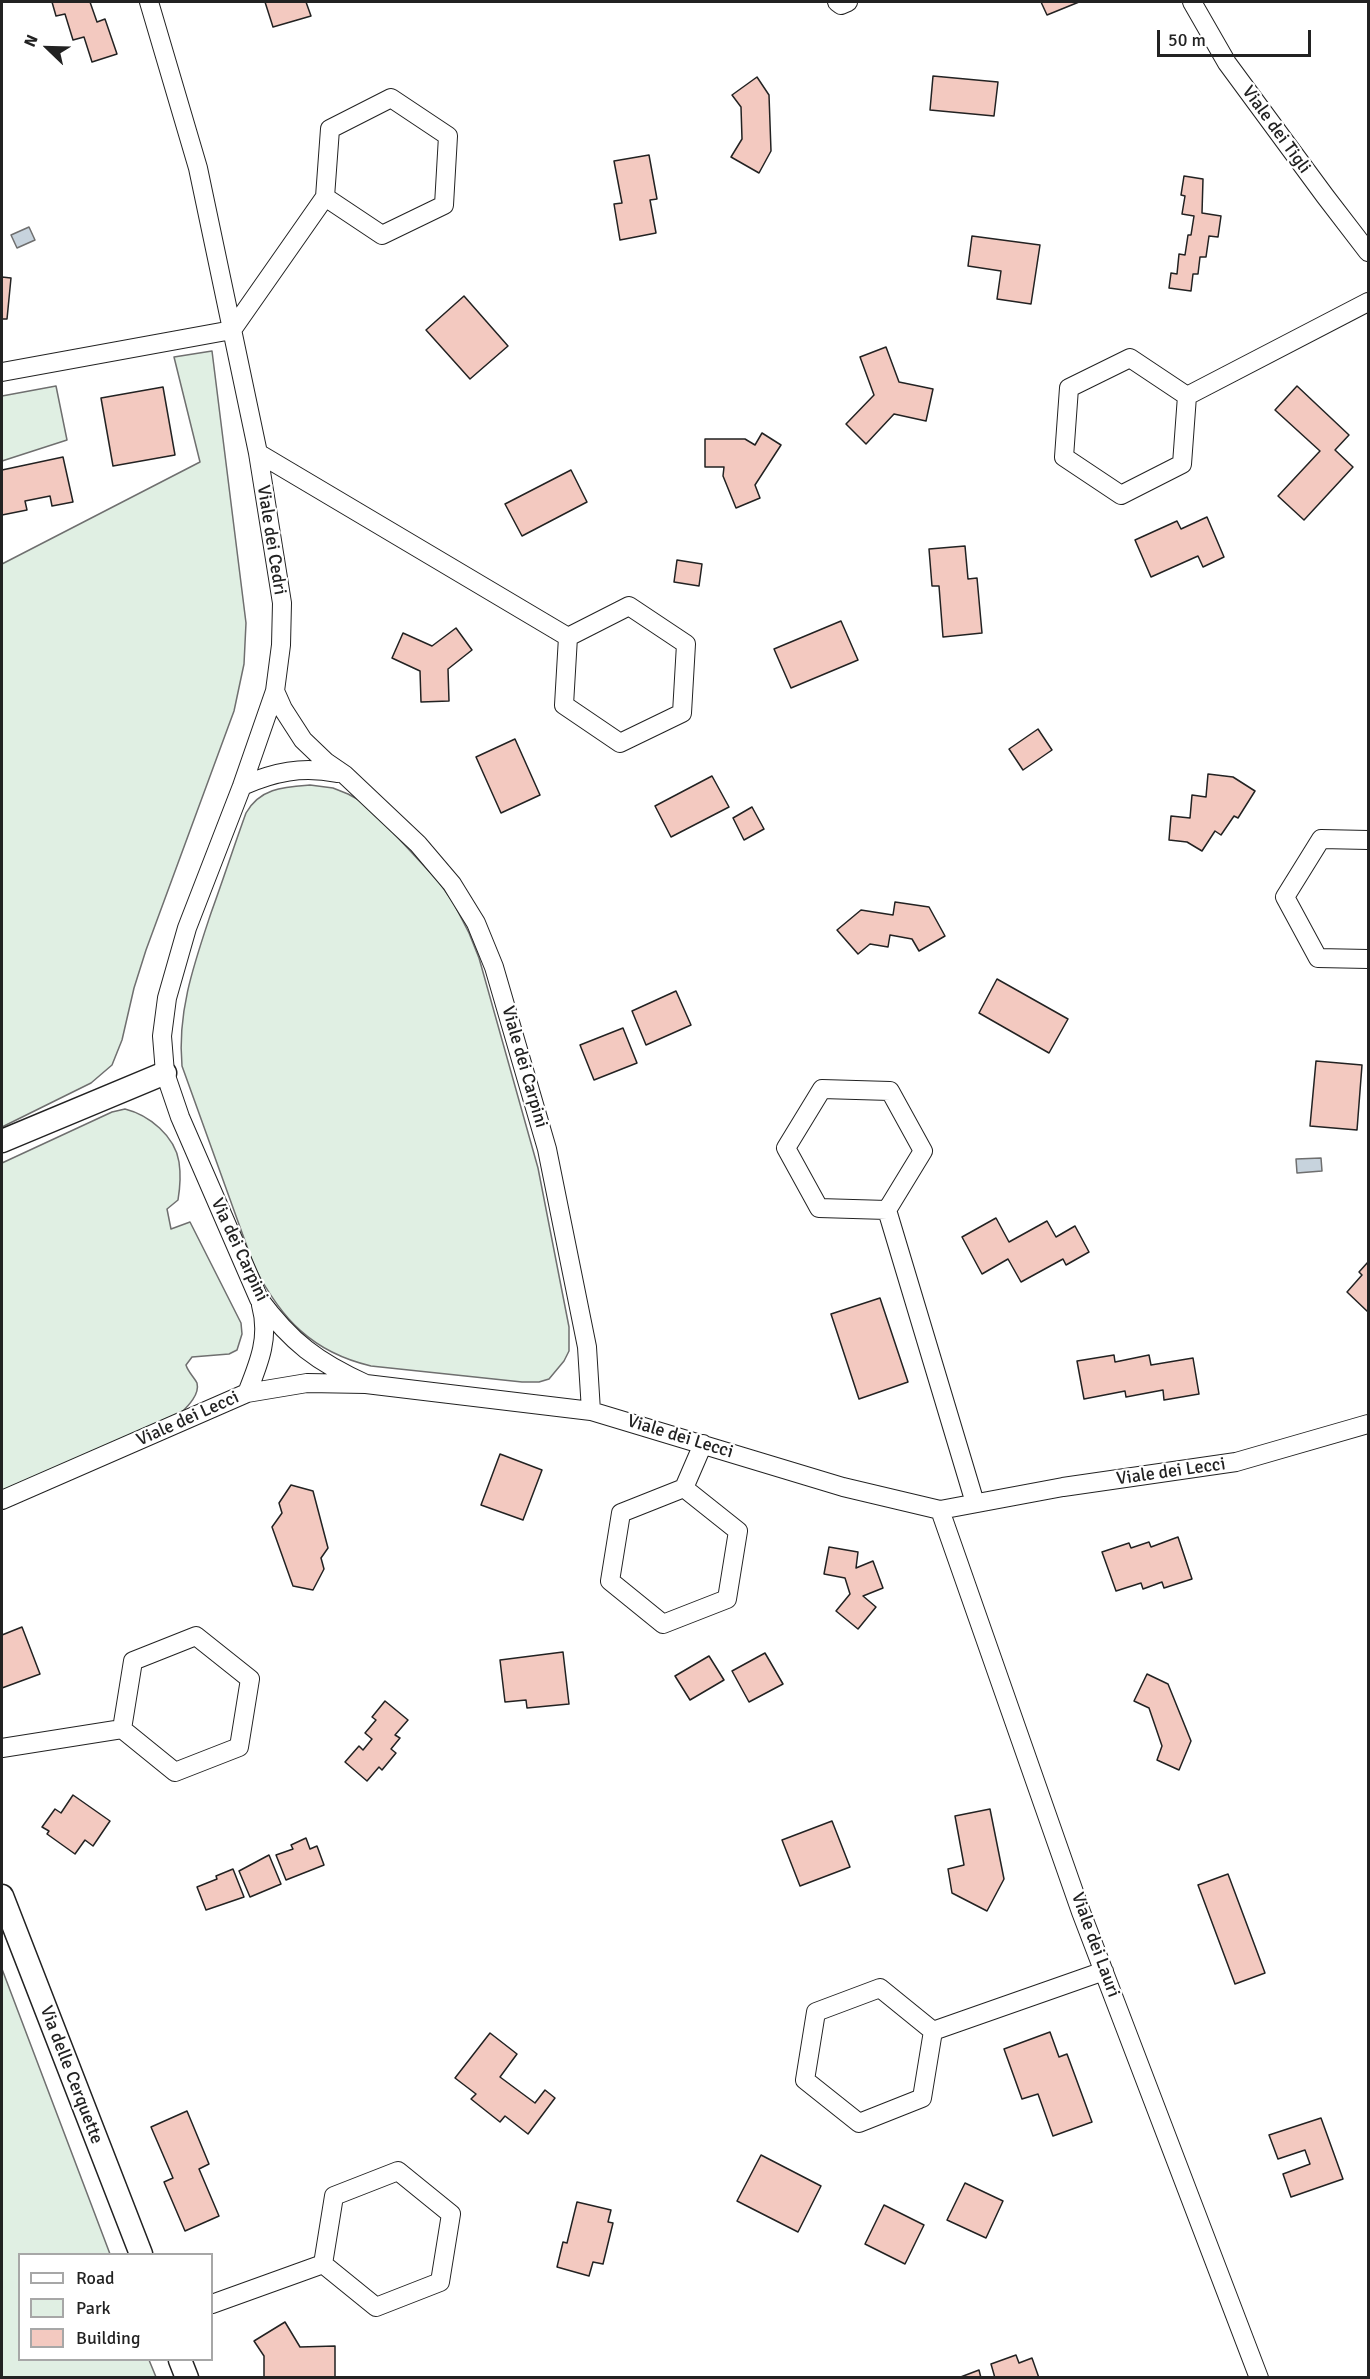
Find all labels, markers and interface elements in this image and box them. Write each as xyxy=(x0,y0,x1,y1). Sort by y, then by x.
north arrow xyxy=(18,18,78,78)
scale bar xyxy=(1160,18,1314,56)
text: 50 m xyxy=(1168,29,1206,51)
text: N xyxy=(20,32,43,50)
street label: Viale dei Tigli xyxy=(1237,82,1315,178)
street label: Viale dei Cedri xyxy=(252,484,290,596)
street label: Viale dei Carpini xyxy=(496,1004,552,1130)
street label: Via dei Carpini xyxy=(206,1195,272,1305)
street label: Viale dei Lecci xyxy=(134,1387,242,1451)
street label: Viale dei Lecci xyxy=(624,1411,736,1463)
street label: Viale dei Lecci xyxy=(1115,1454,1227,1490)
street label: Viale dei Lauri xyxy=(1066,1890,1124,2000)
street label: Via delle Cerquette xyxy=(35,2003,107,2147)
legend xyxy=(18,2253,213,2361)
text: Road xyxy=(76,2267,115,2289)
text: Park xyxy=(76,2297,111,2319)
text: Building xyxy=(76,2327,140,2349)

